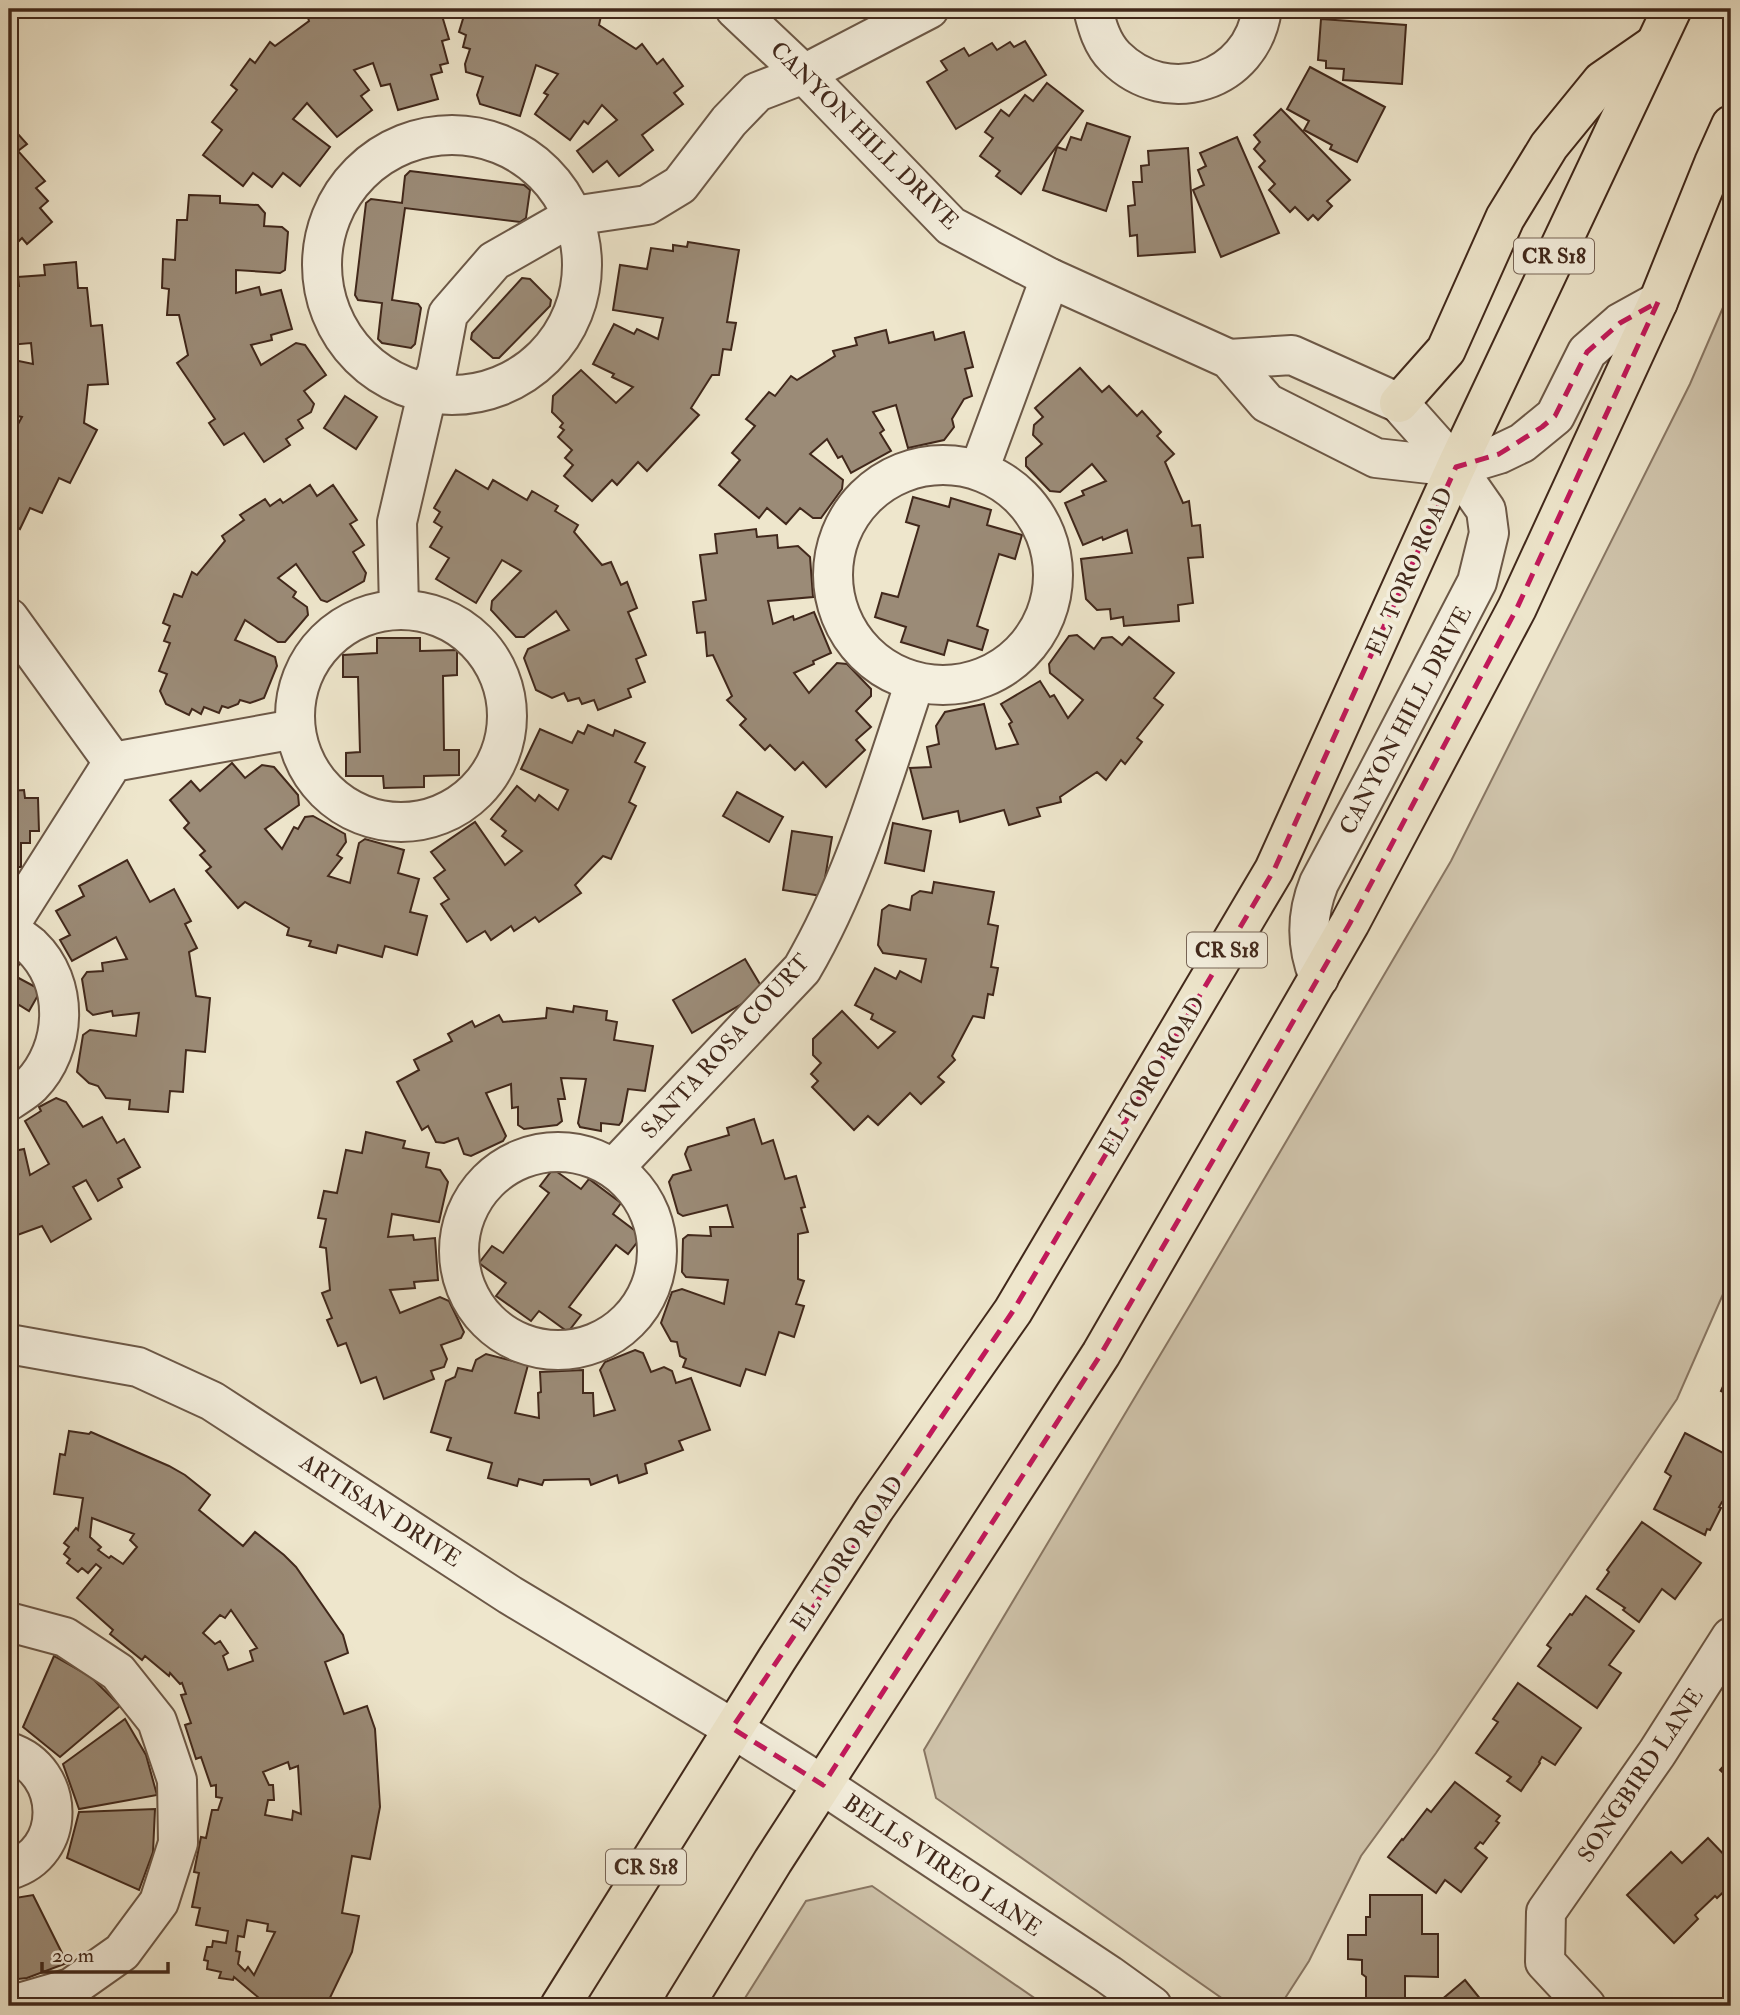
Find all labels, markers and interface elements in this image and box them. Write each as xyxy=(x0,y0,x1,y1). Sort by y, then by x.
street label: CANYON HILL DRIVE xyxy=(764,35,965,236)
road number: CR S18 xyxy=(1514,238,1594,274)
street label: EL TORO ROAD xyxy=(1359,483,1460,660)
street label: CANYON HILL DRIVE xyxy=(1333,601,1478,839)
road number: CR S18 xyxy=(1187,932,1267,968)
street label: SANTA ROSA COURT xyxy=(635,948,816,1145)
street label: EL TORO ROAD xyxy=(1093,991,1211,1161)
street label: ARTISAN DRIVE xyxy=(294,1447,467,1573)
street label: EL TORO ROAD xyxy=(785,1470,910,1636)
street label: SONGBIRD LANE xyxy=(1571,1683,1709,1868)
street label: BELLS VIREO LANE xyxy=(838,1788,1048,1943)
road number: CR S18 xyxy=(606,1850,686,1884)
scale bar xyxy=(42,1931,168,1975)
text: 20 m xyxy=(52,1942,94,1969)

